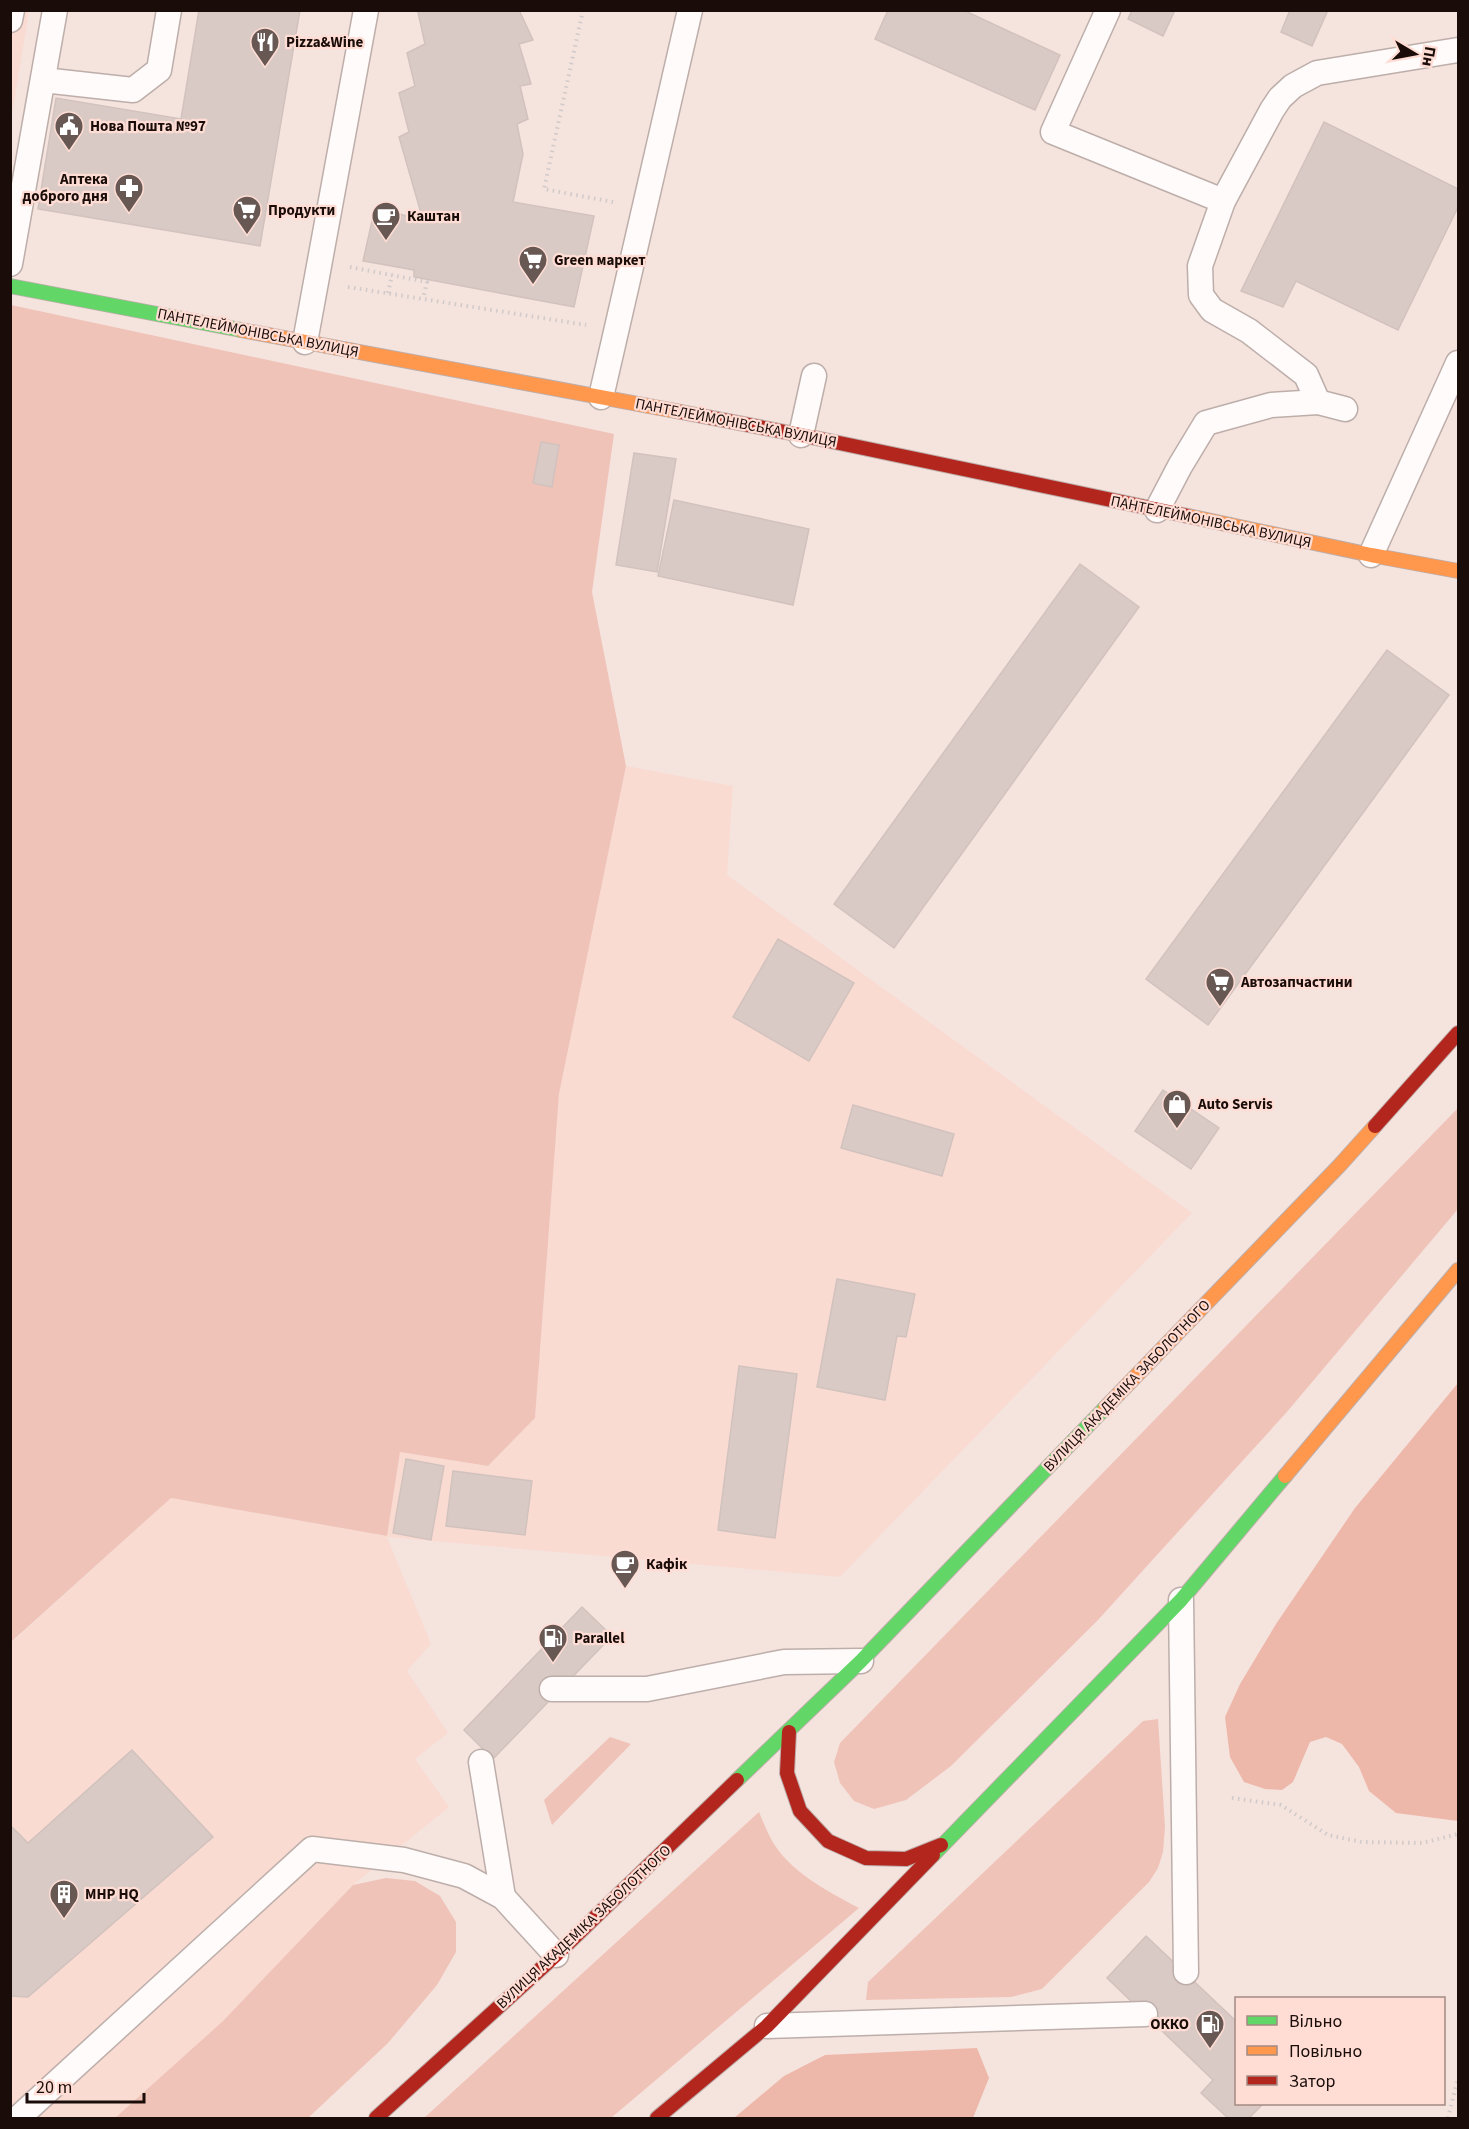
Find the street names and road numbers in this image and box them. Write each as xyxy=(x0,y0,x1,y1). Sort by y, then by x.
street label: ПАНТЕЛЕЙМОНІВСЬКА ВУЛИЦЯ xyxy=(156,303,360,363)
street label: ПАНТЕЛЕЙМОНІВСЬКА ВУЛИЦЯ xyxy=(634,393,838,453)
street label: ПАНТЕЛЕЙМОНІВСЬКА ВУЛИЦЯ xyxy=(1109,490,1313,554)
street label: ВУЛИЦЯ АКАДЕМІКА ЗАБОЛОТНОГО xyxy=(1039,1295,1215,1477)
street label: ВУЛИЦЯ АКАДЕМІКА ЗАБОЛОТНОГО xyxy=(492,1840,676,2014)

